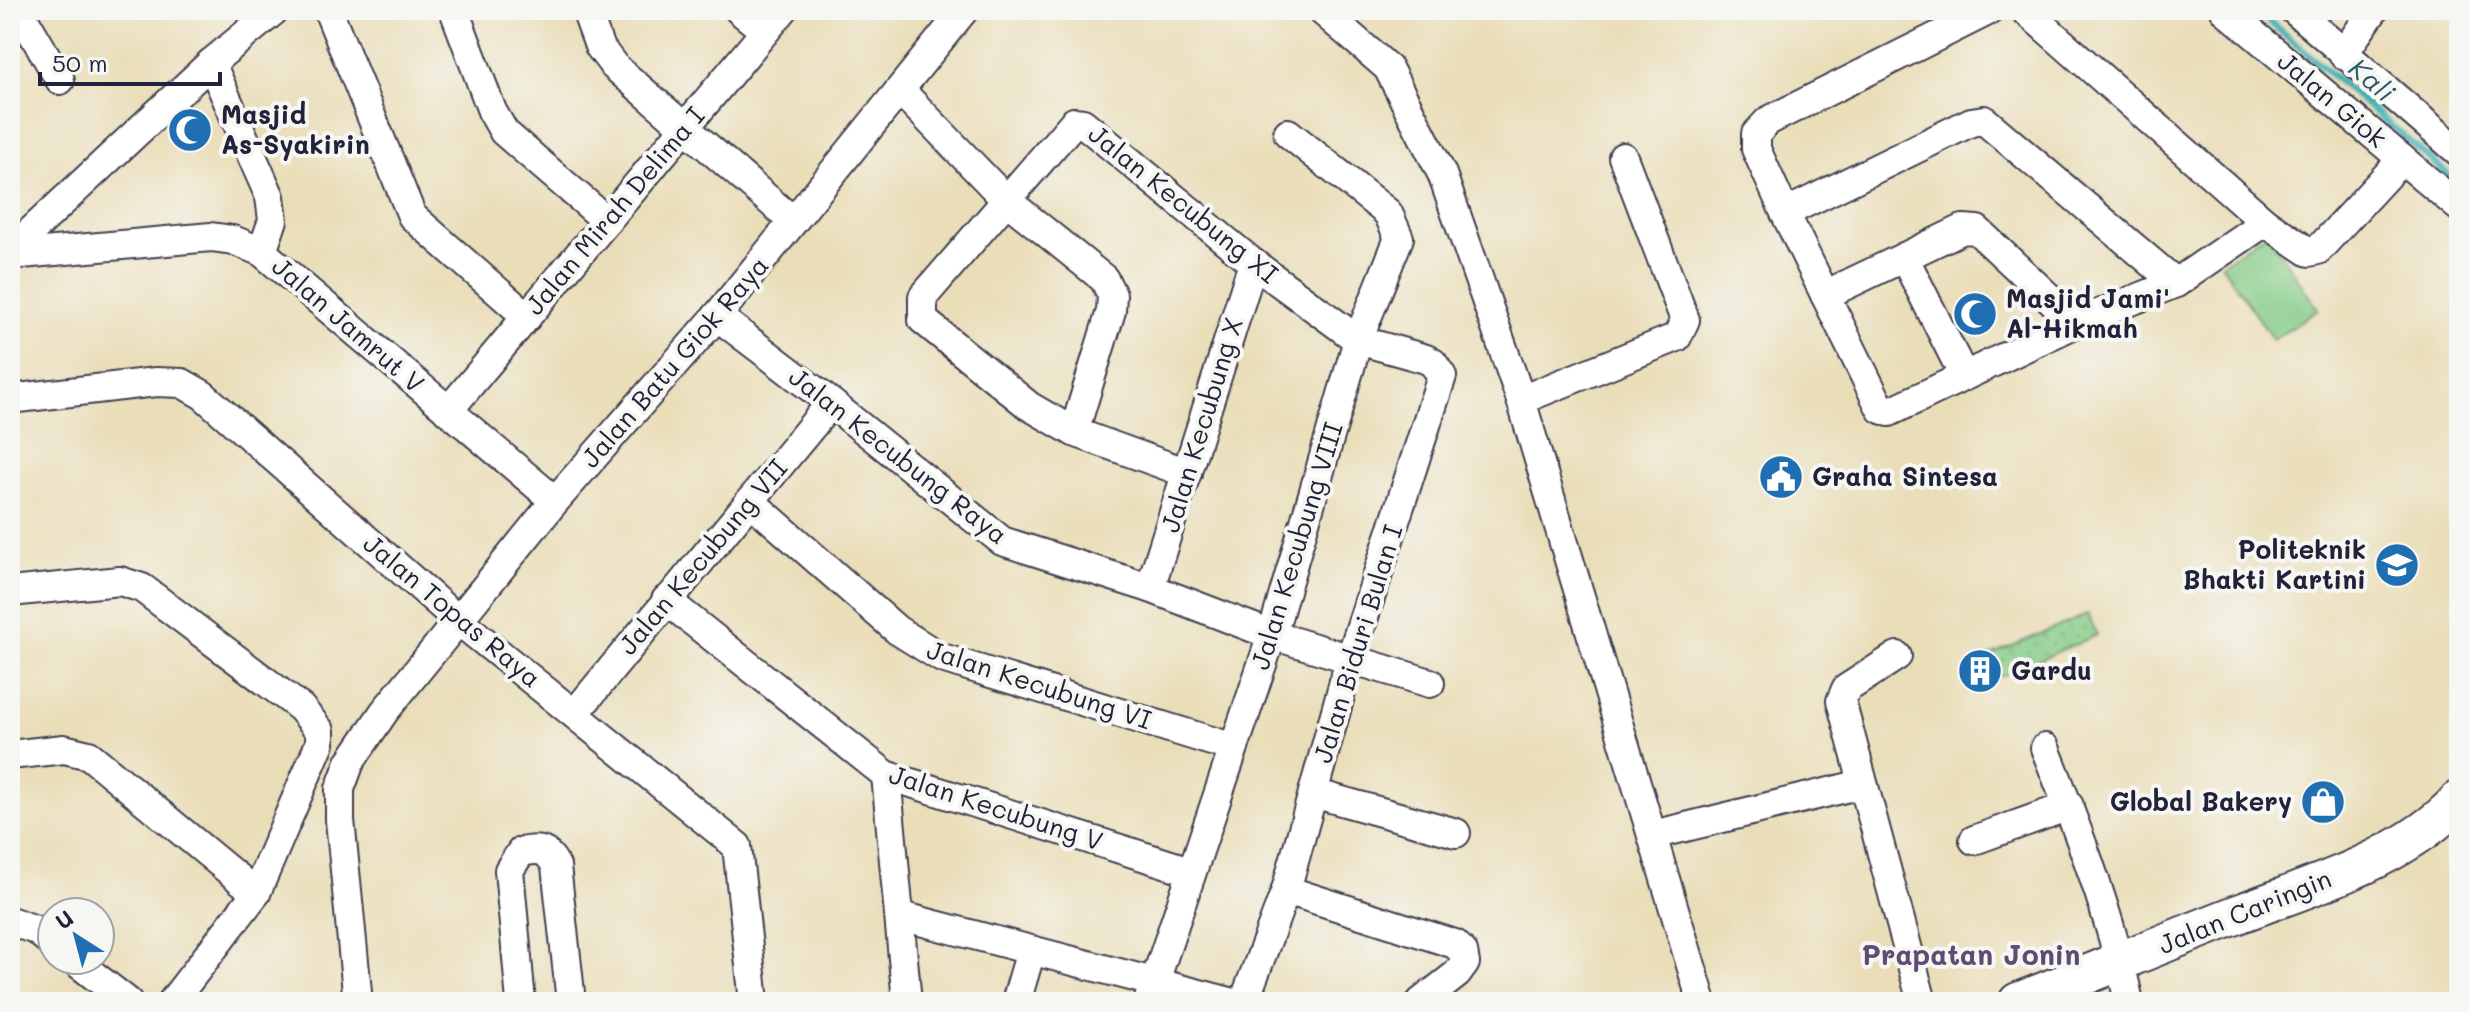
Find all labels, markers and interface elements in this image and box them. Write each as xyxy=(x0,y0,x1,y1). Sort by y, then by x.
scale bar xyxy=(40,36,220,86)
street label: Jalan Giok xyxy=(2271,44,2394,155)
text: 50 m xyxy=(52,47,108,78)
water label: Kali xyxy=(2342,49,2404,110)
place label: Masjid As-Syakirin xyxy=(221,97,370,161)
street label: Jalan Mirah Delima I xyxy=(517,99,711,322)
mosque icon: Masjid As-Syakirin xyxy=(166,106,214,154)
street label: Jalan Kecubung XI xyxy=(1082,116,1285,290)
street label: Jalan Batu Giok Raya xyxy=(573,248,776,474)
street label: Jalan Jamrut V xyxy=(265,249,432,400)
place label: Masjid Jami' Al-Hikmah xyxy=(2006,281,2170,345)
mosque icon: Masjid Jami' Al-Hikmah xyxy=(1951,290,1999,338)
street label: Jalan Kecubung X xyxy=(1152,313,1250,536)
street label: Jalan Kecubung Raya xyxy=(782,359,1015,551)
street label: Jalan Kecubung VIII xyxy=(1242,418,1350,673)
street label: Jalan Kecubung VII xyxy=(610,451,794,661)
public building icon: Graha Sintesa xyxy=(1757,453,1805,501)
place label: Graha Sintesa xyxy=(1812,459,1998,493)
street label: Jalan Biduri Bulan I xyxy=(1305,521,1409,767)
street label: Jalan Topas Raya xyxy=(357,526,548,694)
place label: Politeknik Bhakti Kartini xyxy=(2183,532,2366,596)
school or university icon: Politeknik Bhakti Kartini xyxy=(2373,541,2421,589)
street label: Jalan Kecubung VI xyxy=(923,632,1156,736)
building icon: Gardu xyxy=(1956,647,2004,695)
place label: Gardu xyxy=(2011,653,2092,687)
street label: Jalan Kecubung V xyxy=(885,756,1107,858)
shop icon: Global Bakery xyxy=(2299,778,2347,826)
place label: Global Bakery xyxy=(2110,784,2292,818)
street label: Jalan Caringin xyxy=(2153,861,2336,961)
north arrow xyxy=(36,896,116,976)
text: U xyxy=(49,903,79,936)
district label: Prapatan Jonin xyxy=(1862,936,2080,972)

